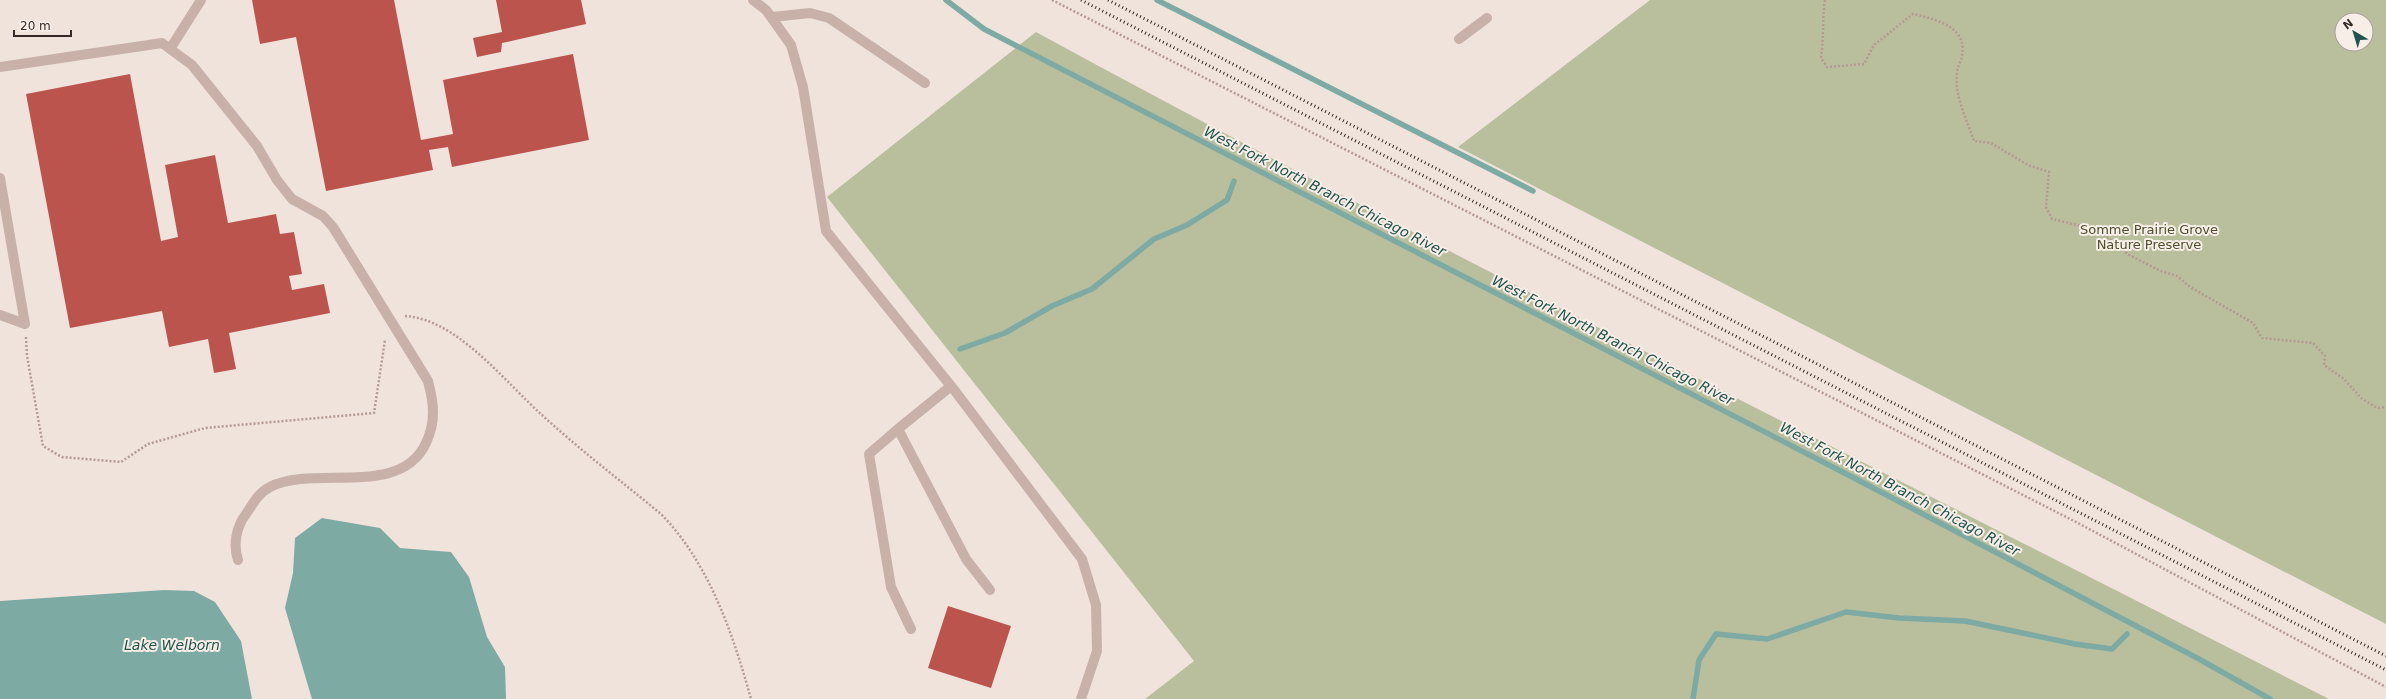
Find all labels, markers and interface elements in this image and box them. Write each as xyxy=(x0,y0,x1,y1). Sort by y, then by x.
scale bar xyxy=(14,12,71,38)
north arrow xyxy=(2334,12,2374,52)
text: N xyxy=(2341,17,2356,32)
text: 20 m xyxy=(20,19,51,33)
water label: West Fork North Branch Chicago River xyxy=(1201,123,1450,260)
park label: Somme Prairie Grove Nature Preserve xyxy=(2080,222,2218,252)
water label: West Fork North Branch Chicago River xyxy=(1489,272,1738,409)
water label: West Fork North Branch Chicago River xyxy=(1777,419,2024,560)
water label: Lake Welborn xyxy=(124,637,220,653)

